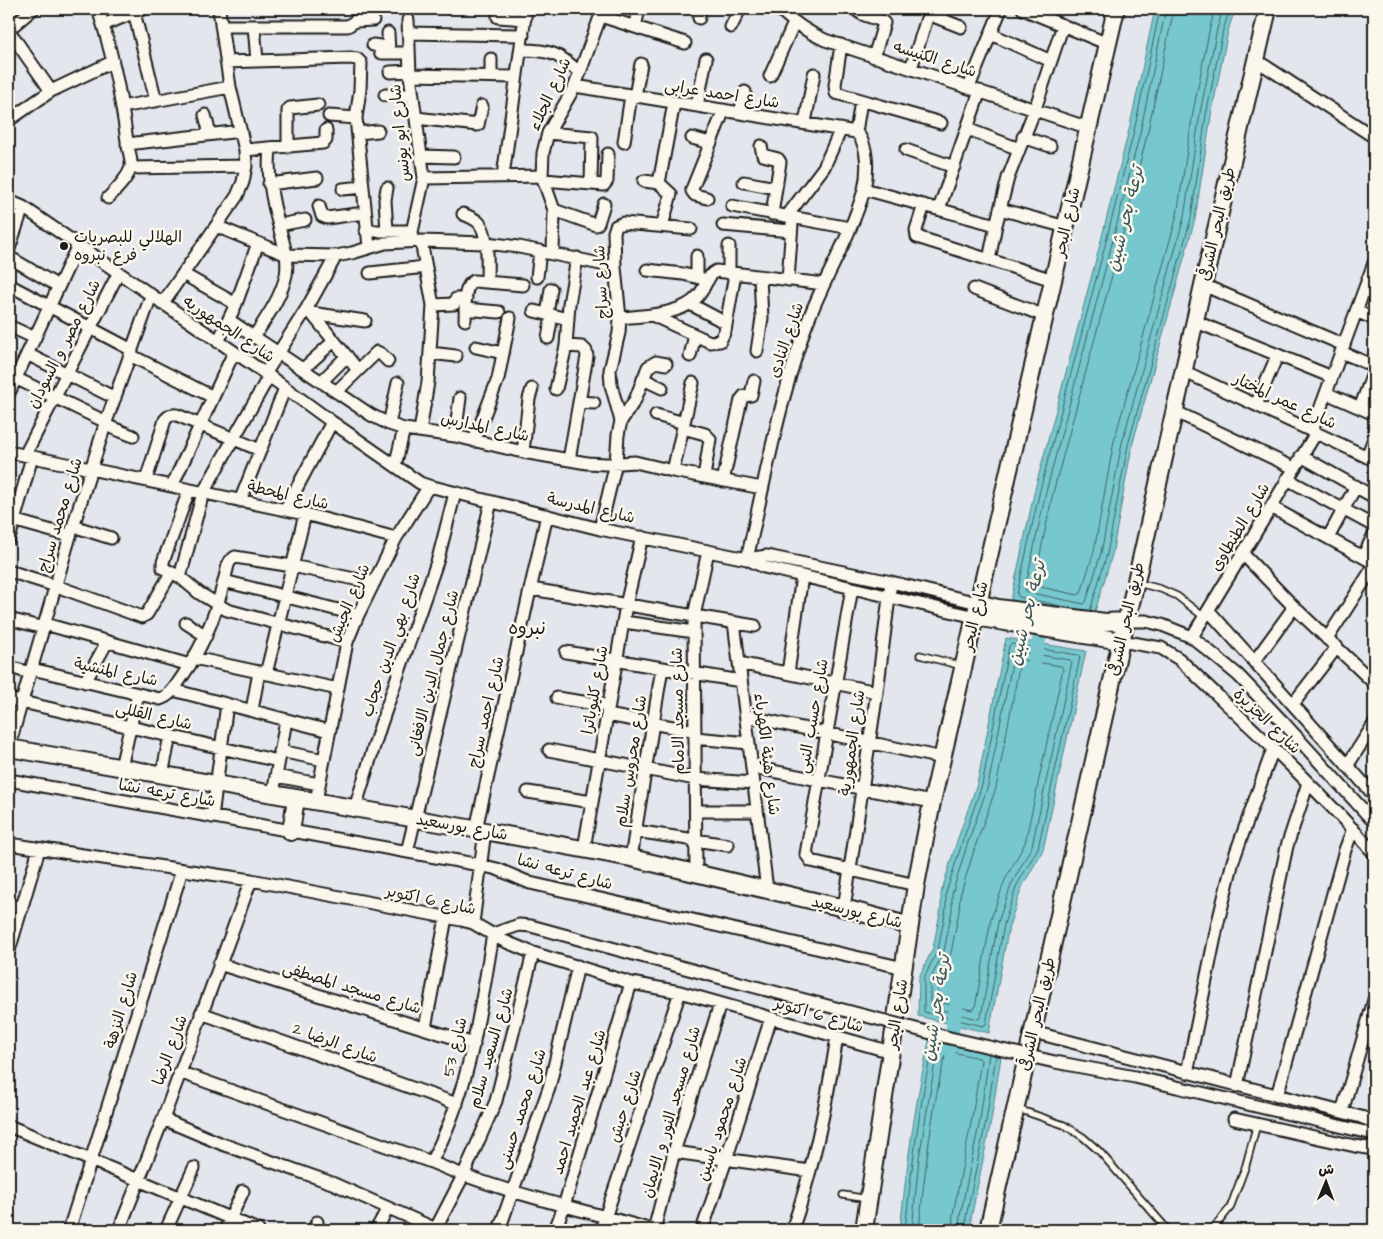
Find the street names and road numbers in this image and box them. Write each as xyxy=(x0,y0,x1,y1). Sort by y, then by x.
street label: شارع الكنيسه xyxy=(890,35,980,83)
street label: شارع الجلاء xyxy=(523,54,577,134)
street label: شارع احمد عرابى xyxy=(663,74,781,114)
street label: شارع ابو يونس xyxy=(384,83,416,183)
street label: طريق البحر الشرقى xyxy=(1193,165,1241,283)
street label: شارع البحر xyxy=(1048,185,1086,261)
street label: شارع سراج xyxy=(588,245,614,319)
street label: شارع مصر و السودان xyxy=(22,276,106,412)
street label: شارع الجمهوريه xyxy=(179,290,279,368)
street label: شارع النادى xyxy=(763,299,809,381)
street label: شارع عمر المختار xyxy=(1228,367,1340,434)
street label: شارع المدارس xyxy=(439,407,531,447)
street label: شارع محمد سراج xyxy=(32,455,88,575)
street label: شارع المحطة xyxy=(245,475,331,515)
street label: شارع الطنطاوى xyxy=(1205,479,1275,575)
street label: شارع المدرسة xyxy=(545,487,637,529)
street label: شارع الجيش xyxy=(323,560,375,646)
street label: طريق البحر الشرقى xyxy=(1102,560,1150,678)
street label: شارع بهي الدين حجاب xyxy=(356,570,429,721)
street label: شارع البحر xyxy=(956,579,994,655)
street label: شارع جمال الدين الافغانى xyxy=(402,588,464,758)
street label: شارع كليوباترا xyxy=(576,644,614,736)
street label: شارع مسجد الامام xyxy=(666,647,691,775)
street label: شارع المنشية xyxy=(72,652,160,692)
street label: شارع احمد سراج xyxy=(462,654,510,770)
street label: شارع حسب النبى xyxy=(792,657,834,775)
street label: شارع الجزيرة xyxy=(1228,683,1306,759)
street label: شارع الجمهورية xyxy=(834,689,870,797)
street label: شارع هيئة الكهرباء xyxy=(749,692,785,816)
street label: شارع محروس سلام xyxy=(610,693,653,829)
street label: شارع القللى xyxy=(114,697,194,735)
street label: شارع ترعه نشا xyxy=(117,774,217,812)
street label: شارع بورسعيد xyxy=(414,808,510,846)
street label: شارع ترعه نشا xyxy=(515,849,615,895)
street label: شارع 6 اكتوبر xyxy=(382,879,478,920)
street label: شارع بورسعيد xyxy=(809,890,905,934)
street label: طريق البحر الشرقى xyxy=(1013,955,1061,1073)
street label: شارع مسجد المصطفى xyxy=(280,956,424,1020)
street label: شارع النزهة xyxy=(99,969,143,1051)
street label: شارع البحر xyxy=(880,977,913,1053)
street label: شارع السعيد سلام xyxy=(463,985,520,1111)
street label: شارع 6 اكتوبر xyxy=(770,991,866,1038)
street label: شارع الرضا xyxy=(147,1012,193,1088)
street label: شارع 53 xyxy=(437,1015,473,1079)
street label: شارع الرضا 2 xyxy=(289,1017,381,1069)
street label: شارع مسجد النور و الايمان xyxy=(636,1023,706,1201)
street label: شارع عبد الحميد احمد xyxy=(546,1027,612,1177)
street label: شارع محمد حسنى xyxy=(492,1046,552,1172)
street label: شارع محمود ياسين xyxy=(692,1054,752,1184)
street label: شارع حبش xyxy=(603,1067,647,1145)

